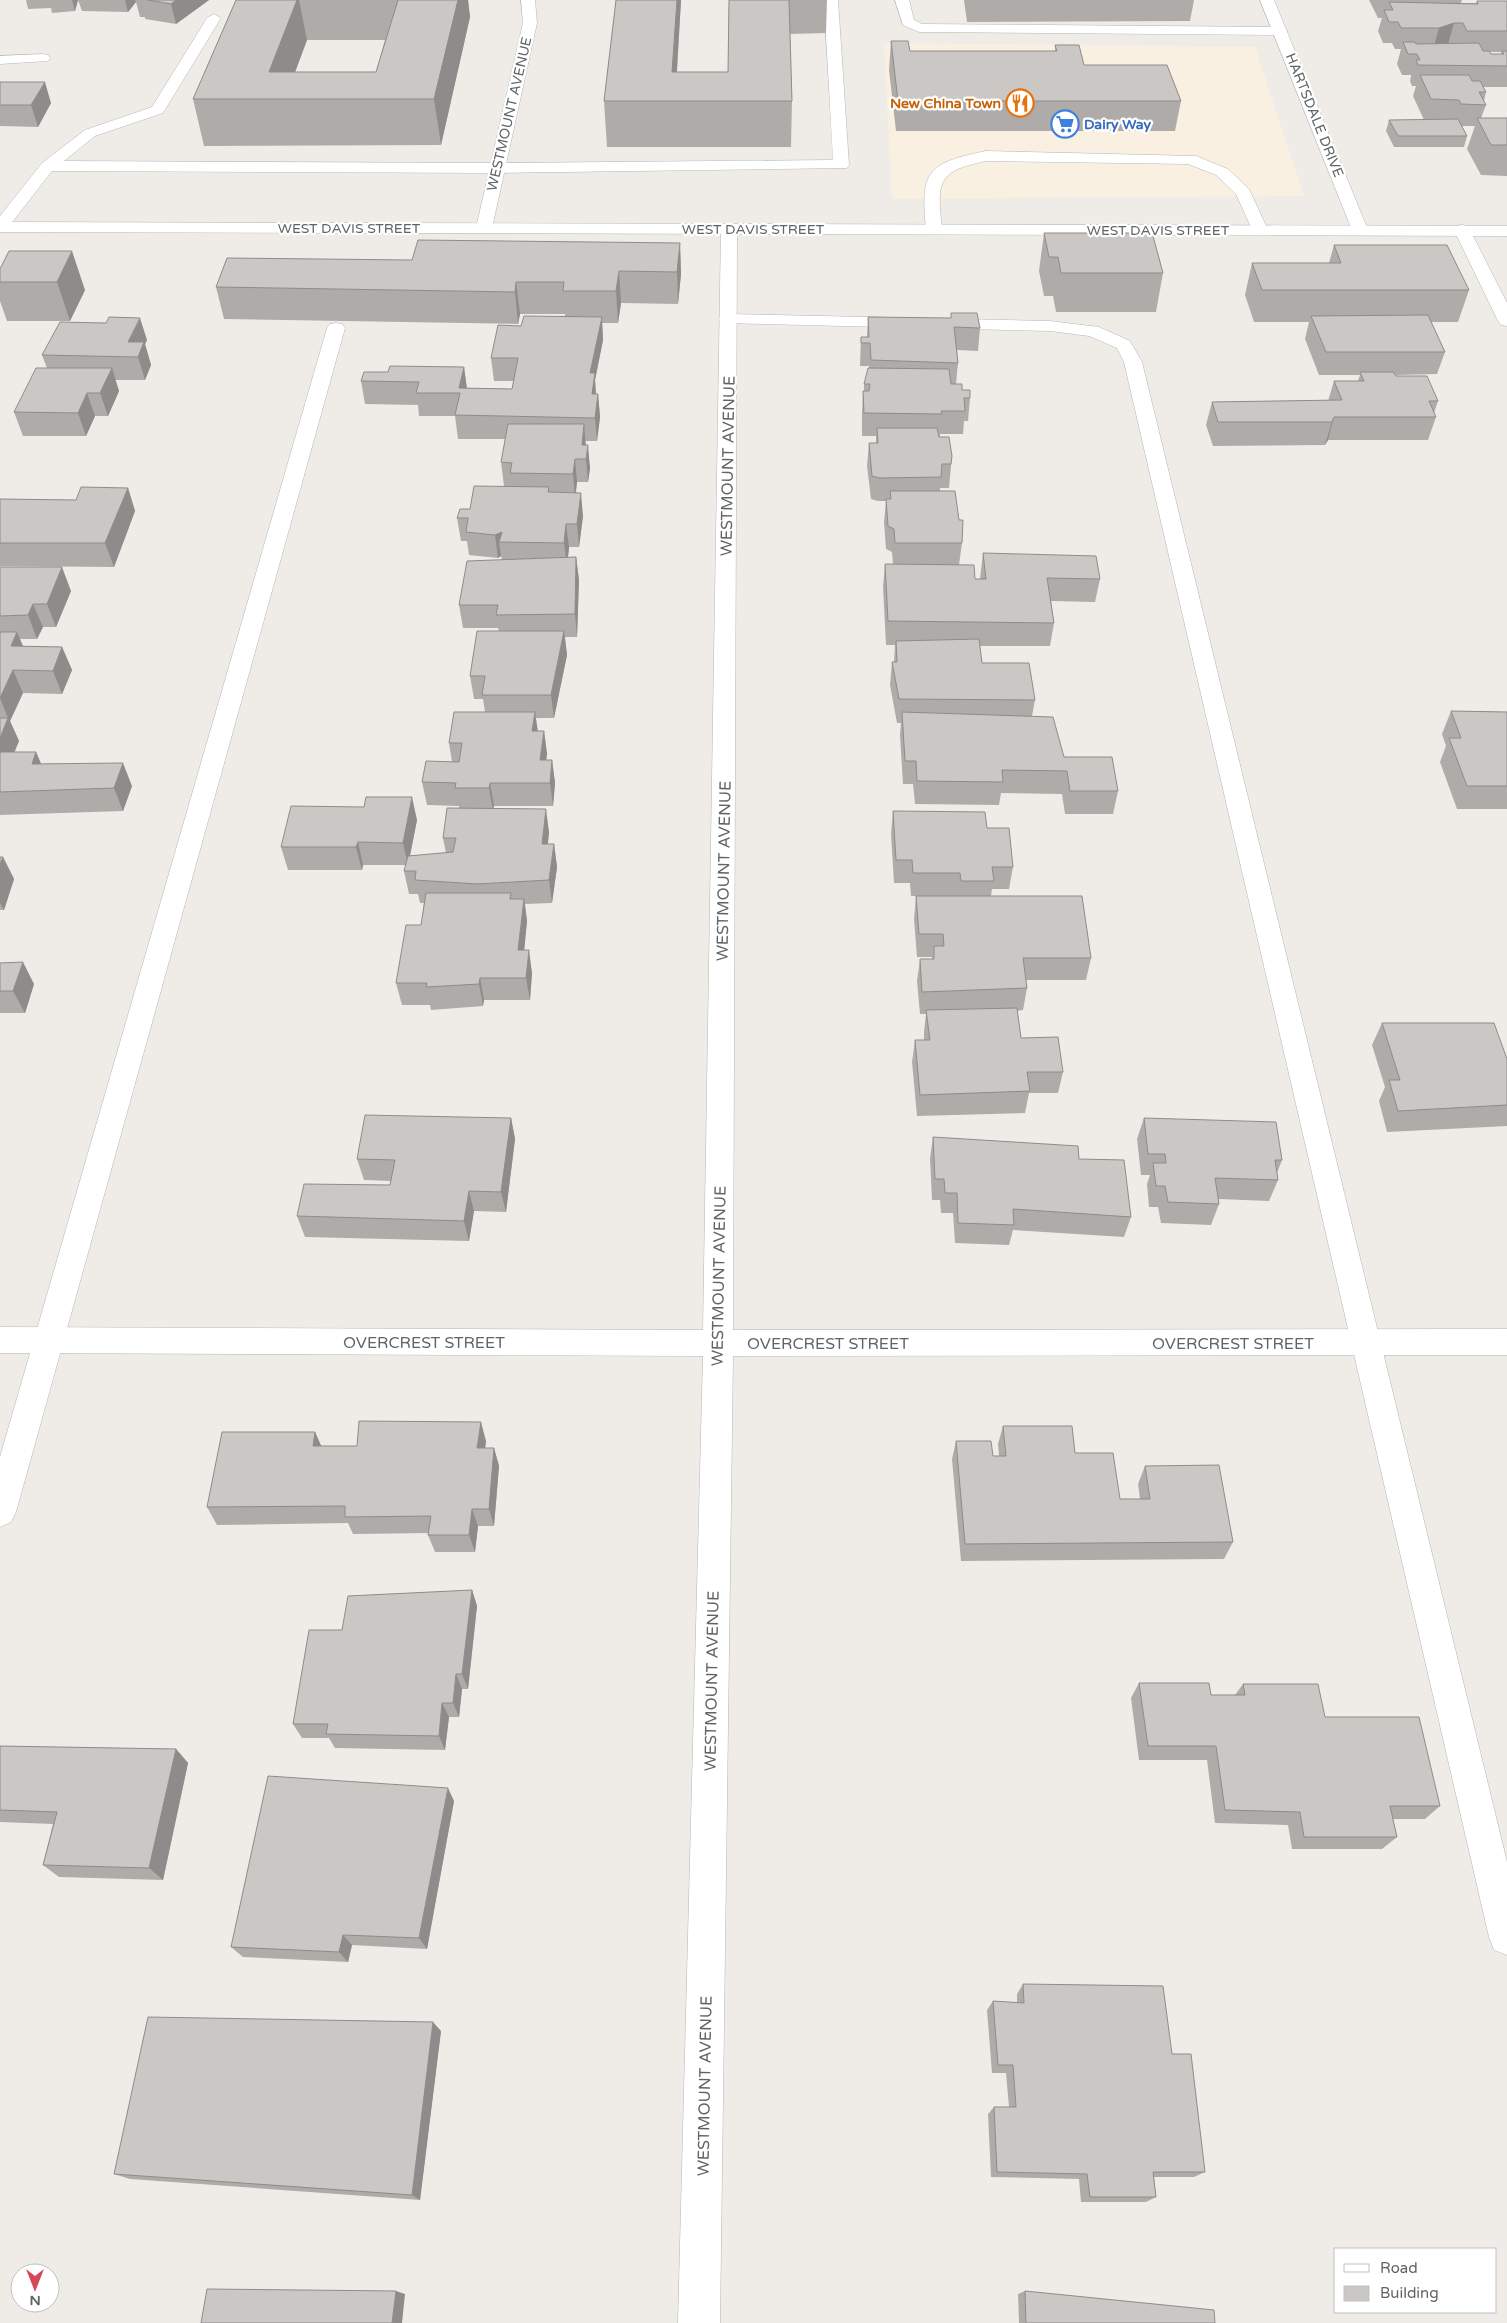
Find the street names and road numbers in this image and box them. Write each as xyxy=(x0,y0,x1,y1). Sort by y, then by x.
street label: WESTMOUNT AVENUE xyxy=(483,35,536,193)
street label: HARTSDALE DRIVE xyxy=(1282,51,1347,180)
street label: WEST DAVIS STREET xyxy=(278,220,421,237)
street label: WEST DAVIS STREET xyxy=(682,221,825,238)
street label: WEST DAVIS STREET xyxy=(1087,222,1230,239)
street label: WESTMOUNT AVENUE xyxy=(716,376,740,556)
street label: WESTMOUNT AVENUE xyxy=(712,781,736,961)
street label: WESTMOUNT AVENUE xyxy=(707,1186,731,1366)
street label: OVERCREST STREET xyxy=(343,1333,505,1353)
street label: OVERCREST STREET xyxy=(747,1334,909,1354)
street label: OVERCREST STREET xyxy=(1152,1334,1314,1354)
street label: WESTMOUNT AVENUE xyxy=(700,1591,724,1771)
street label: WESTMOUNT AVENUE xyxy=(693,1996,717,2176)

